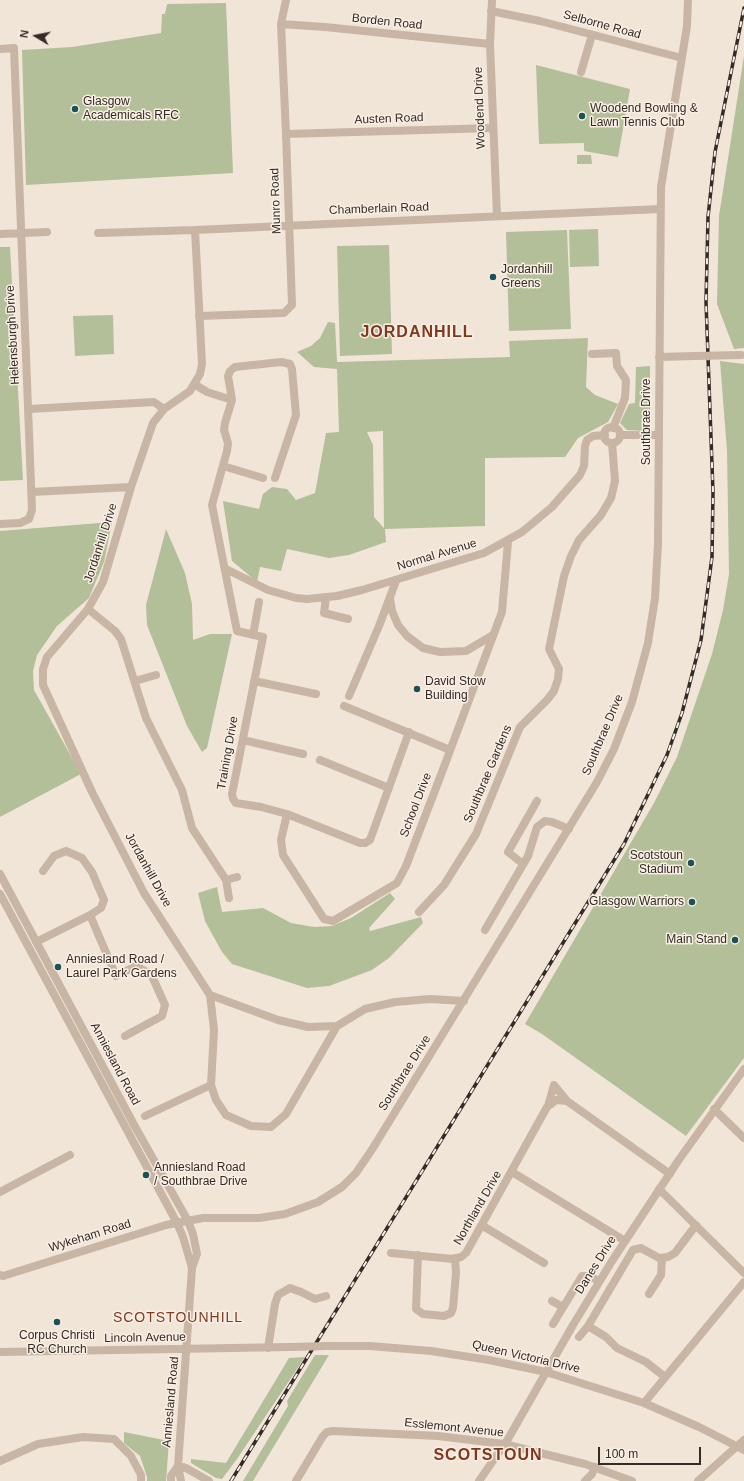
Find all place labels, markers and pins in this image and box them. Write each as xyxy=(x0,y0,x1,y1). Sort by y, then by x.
place label: Glasgow Academicals RFC xyxy=(83,95,179,123)
place label: Woodend Bowling & Lawn Tennis Club xyxy=(590,102,698,130)
marker: Glasgow Academicals RFC xyxy=(70,104,80,114)
marker: Woodend Bowling & Lawn Tennis Club xyxy=(577,111,587,121)
place label: Jordanhill Greens xyxy=(501,263,552,291)
marker: Jordanhill Greens xyxy=(488,272,498,282)
place label: David Stow Building xyxy=(425,675,486,703)
marker: David Stow Building xyxy=(412,684,422,694)
place label: Scotstoun Stadium xyxy=(630,849,683,877)
marker: Scotstoun Stadium xyxy=(686,858,696,868)
place label: Glasgow Warriors xyxy=(589,895,684,909)
marker: Glasgow Warriors xyxy=(687,897,697,907)
place label: Main Stand xyxy=(666,933,727,947)
marker: Main Stand xyxy=(730,935,740,945)
place label: Anniesland Road / Laurel Park Gardens xyxy=(66,953,177,981)
marker: Anniesland Road / Laurel Park Gardens xyxy=(53,962,63,972)
place label: Anniesland Road / Southbrae Drive xyxy=(154,1161,247,1189)
marker: Anniesland Road / Southbrae Drive xyxy=(141,1170,151,1180)
marker: Corpus Christi RC Church xyxy=(52,1317,62,1327)
place label: Corpus Christi RC Church xyxy=(19,1329,95,1357)

